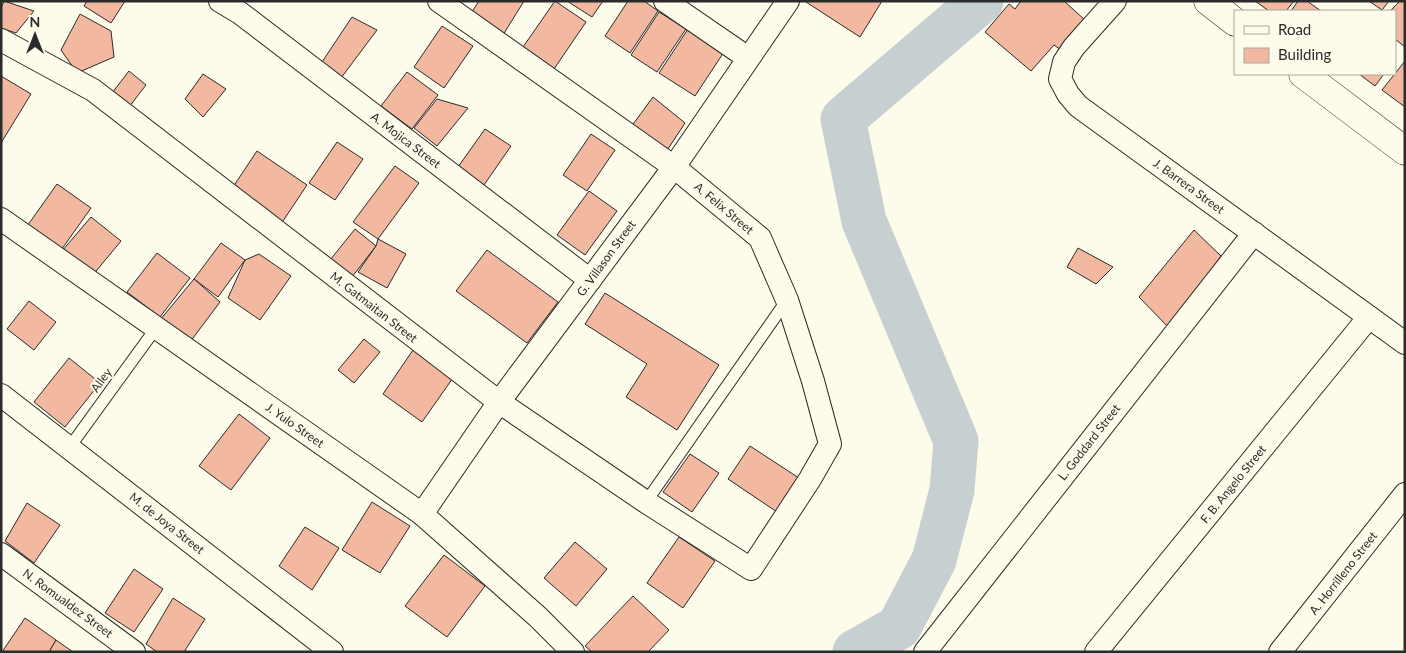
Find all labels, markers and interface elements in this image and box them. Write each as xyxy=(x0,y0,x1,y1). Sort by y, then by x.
north arrow xyxy=(10,10,60,60)
legend xyxy=(1234,10,1396,75)
text: N xyxy=(30,13,40,30)
text: Road xyxy=(1278,20,1311,38)
text: Building xyxy=(1278,45,1331,63)
street label: A. Mojica Street xyxy=(368,109,445,172)
street label: J. Barrera Street xyxy=(1151,155,1228,217)
street label: A. Felix Street xyxy=(691,179,757,238)
street label: G. Villason Street xyxy=(573,217,639,299)
street label: M. Gatmaitan Street xyxy=(327,268,421,346)
street label: Alley xyxy=(87,364,115,395)
street label: J. Yulo Street xyxy=(263,399,328,451)
street label: L. Goddard Street xyxy=(1055,400,1124,483)
street label: F. B. Angelo Street xyxy=(1197,441,1270,526)
street label: M. de Joya Street xyxy=(127,489,208,557)
street label: A. Horrilleno Street xyxy=(1306,528,1381,618)
street label: N. Romualdez Street xyxy=(20,565,116,641)

